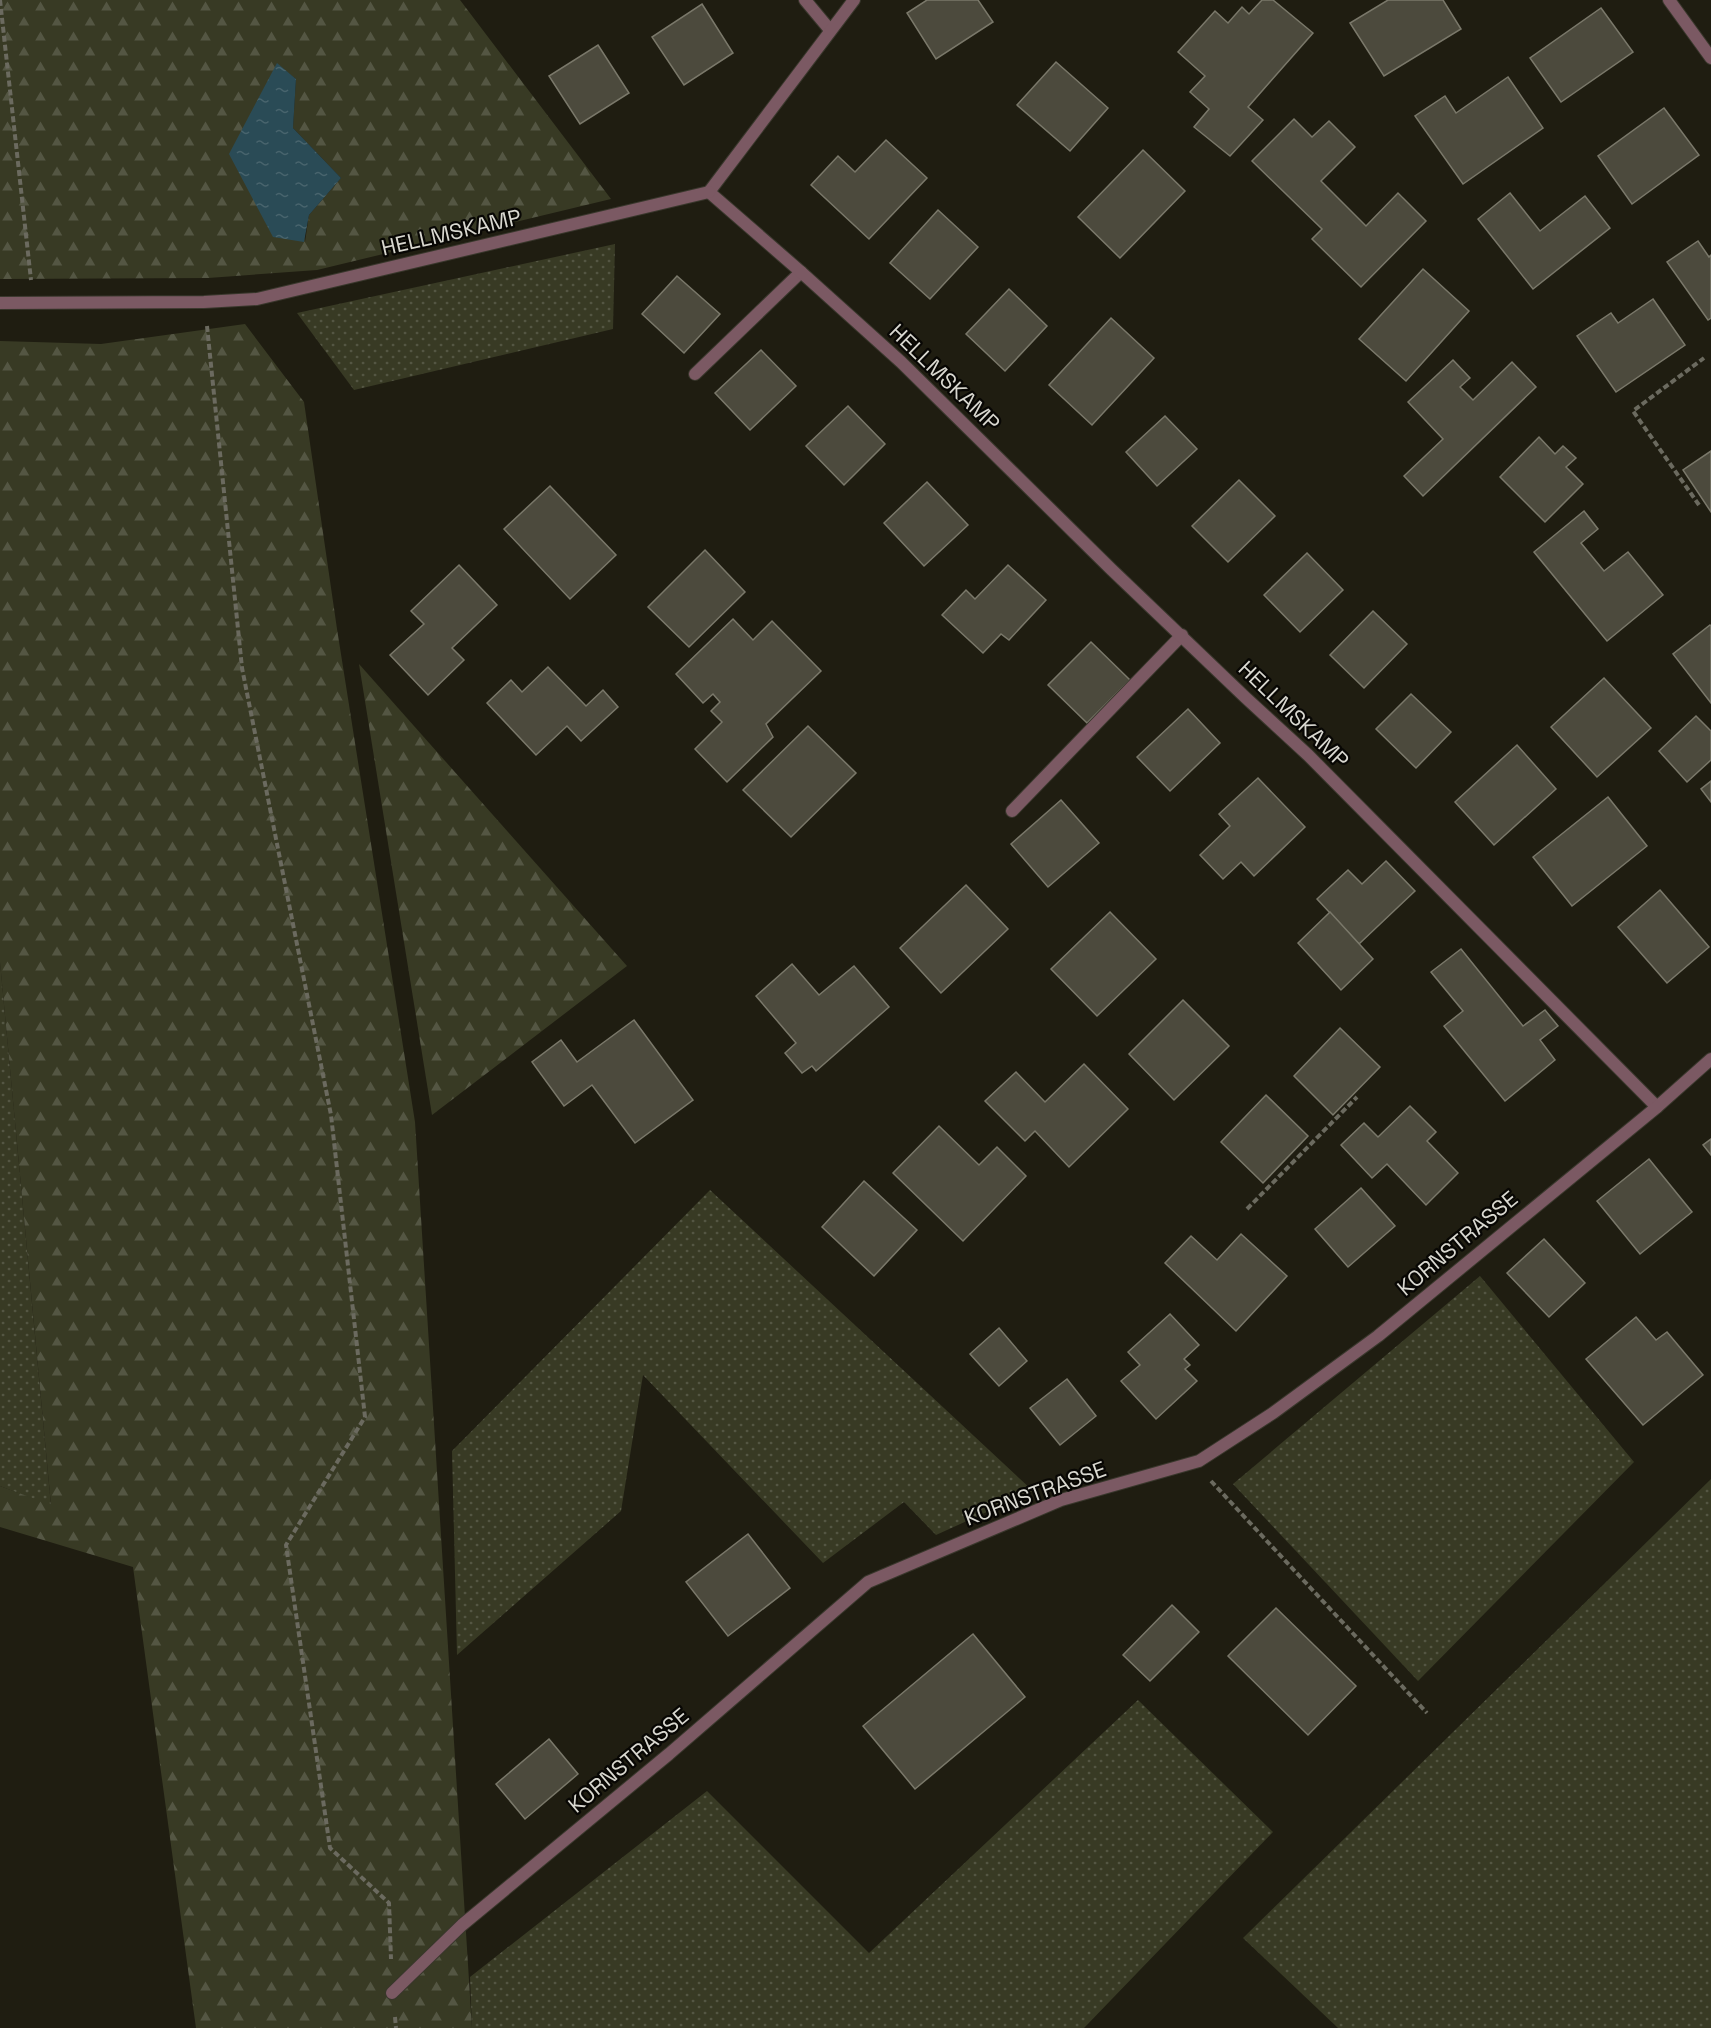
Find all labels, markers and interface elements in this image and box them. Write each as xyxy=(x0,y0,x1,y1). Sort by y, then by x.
street label: HELLMSKAMP xyxy=(378,202,524,262)
street label: HELLMSKAMP xyxy=(884,317,1006,437)
street label: HELLMSKAMP xyxy=(1233,654,1355,774)
street label: KORNSTRASSE xyxy=(1391,1184,1523,1302)
street label: KORNSTRASSE xyxy=(960,1454,1110,1532)
street label: KORNSTRASSE xyxy=(562,1701,694,1819)

